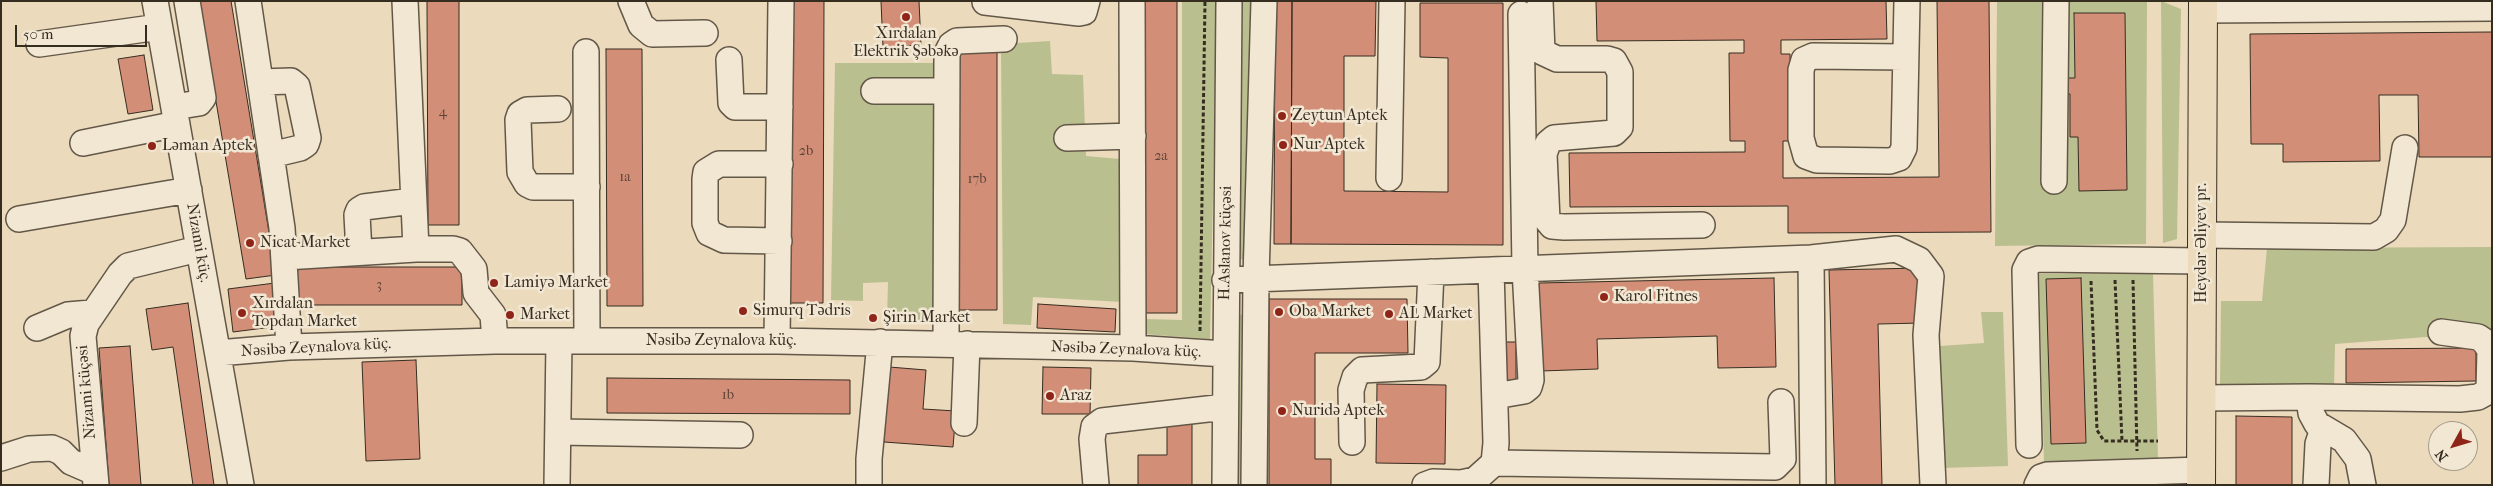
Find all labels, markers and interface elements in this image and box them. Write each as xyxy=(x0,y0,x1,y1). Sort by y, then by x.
marker: Xırdalan Elektrik Şəbəkə xyxy=(900,11,912,23)
scale bar xyxy=(18,15,150,47)
place label: Xırdalan Elektrik Şəbəkə xyxy=(853,24,959,62)
text: 50 m xyxy=(23,25,53,43)
house number: 4 xyxy=(439,105,447,121)
place label: Zeytun Aptek xyxy=(1292,106,1387,126)
marker: Zeytun Aptek xyxy=(1276,110,1288,122)
place label: Nur Aptek xyxy=(1293,135,1365,155)
place label: Ləman Aptek xyxy=(162,136,253,156)
marker: Nur Aptek xyxy=(1277,139,1289,151)
marker: Ləman Aptek xyxy=(146,140,158,152)
house number: 2b xyxy=(799,144,813,160)
house number: 2a xyxy=(1154,149,1168,165)
house number: 1a xyxy=(619,170,631,186)
house number: 17b xyxy=(967,172,987,188)
street label: Heydər Əliyev pr. xyxy=(2192,183,2212,303)
street label: H.Aslanov küçəsi xyxy=(1215,185,1237,301)
street label: Nizami küç. xyxy=(182,202,214,284)
place label: Nicat Market xyxy=(260,233,351,253)
marker: Nicat Market xyxy=(244,237,256,249)
place label: Lamiyə Market xyxy=(504,273,608,293)
marker: Lamiyə Market xyxy=(488,277,500,289)
house number: 3 xyxy=(376,278,382,294)
place label: Karol Fitnes xyxy=(1614,287,1698,307)
marker: Karol Fitnes xyxy=(1598,291,1610,303)
place label: Xırdalan Topdan Market xyxy=(252,294,357,332)
place label: Simurq Tədris xyxy=(753,301,851,321)
place label: Oba Market xyxy=(1289,302,1371,322)
place label: AL Market xyxy=(1399,304,1473,324)
place label: Market xyxy=(520,305,570,325)
marker: Simurq Tədris xyxy=(737,305,749,317)
marker: Oba Market xyxy=(1273,306,1285,318)
marker: Xırdalan Topdan Market xyxy=(236,307,248,319)
place label: Şirin Market xyxy=(883,308,971,328)
marker: AL Market xyxy=(1383,308,1395,320)
marker: Market xyxy=(504,309,516,321)
marker: Şirin Market xyxy=(867,312,879,324)
street label: Nəsibə Zeynalova küç. xyxy=(646,331,796,351)
street label: Nəsibə Zeynalova küç. xyxy=(240,334,392,362)
street label: Nəsibə Zeynalova küç. xyxy=(1050,338,1202,362)
street label: Nizami küçəsi xyxy=(73,344,101,440)
place label: Araz xyxy=(1060,386,1092,406)
house number: 1b xyxy=(722,388,734,404)
marker: Araz xyxy=(1044,390,1056,402)
place label: Nuridə Aptek xyxy=(1292,401,1384,421)
marker: Nuridə Aptek xyxy=(1276,405,1288,417)
north arrow xyxy=(2428,421,2478,471)
text: N xyxy=(2432,446,2452,465)

